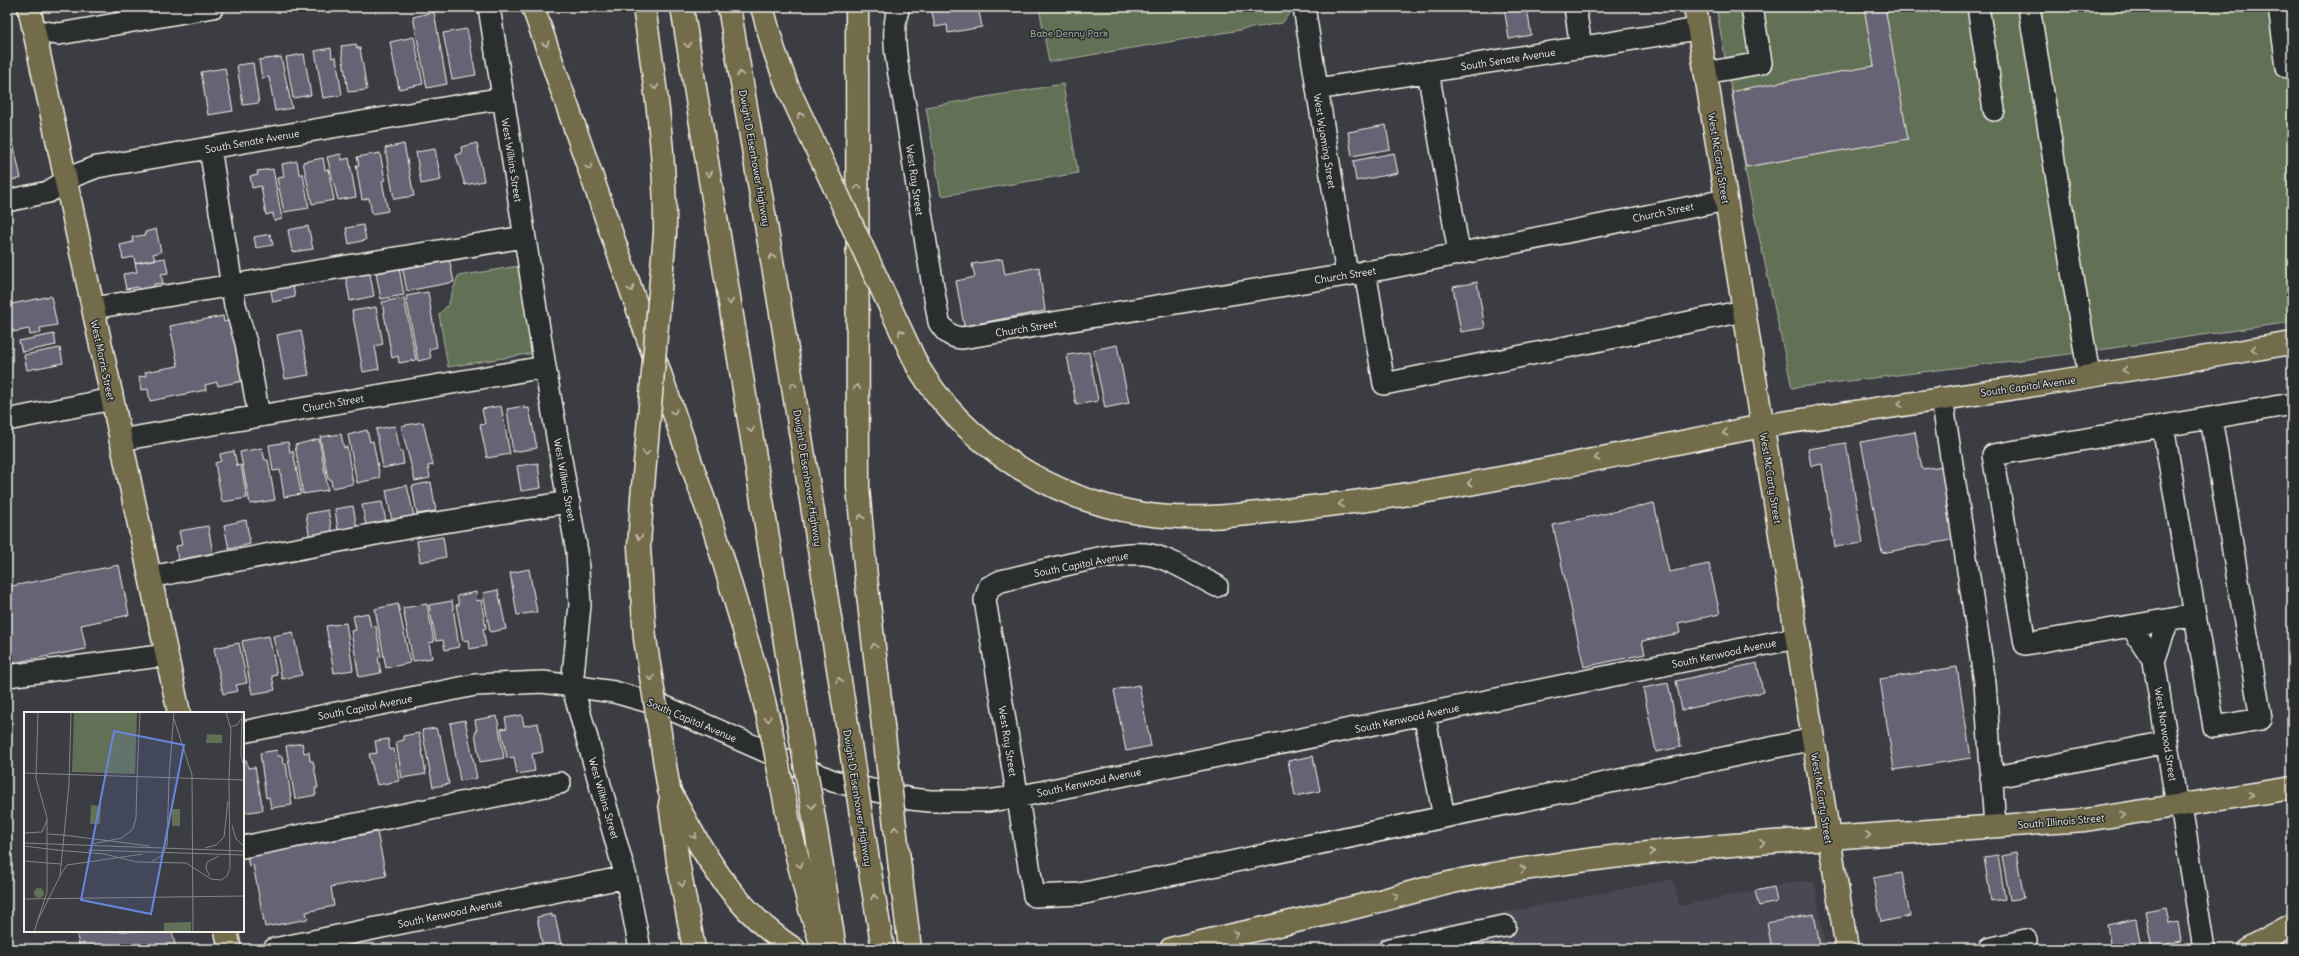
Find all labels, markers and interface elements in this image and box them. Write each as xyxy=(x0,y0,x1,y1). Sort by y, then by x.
park label: Babe Denny Park xyxy=(1030,27,1108,40)
one-way arrow xyxy=(541,40,549,47)
one-way arrow xyxy=(683,42,692,49)
street label: South Senate Avenue xyxy=(1460,46,1556,73)
one-way arrow xyxy=(736,71,745,77)
one-way arrow xyxy=(650,84,659,90)
street label: Dwight D Eisenhower Highway xyxy=(736,89,773,227)
street label: West Wyoming Street xyxy=(1311,93,1339,190)
one-way arrow xyxy=(797,111,805,119)
street label: West McCarty Street xyxy=(1705,112,1732,205)
street label: West Wilkins Street xyxy=(498,117,525,204)
street label: South Senate Avenue xyxy=(204,127,300,156)
street label: West Ray Street xyxy=(903,144,926,217)
one-way arrow xyxy=(584,163,592,170)
one-way arrow xyxy=(704,171,713,177)
one-way arrow xyxy=(854,184,862,190)
street label: Church Street xyxy=(1631,200,1695,225)
one-way arrow xyxy=(768,254,777,260)
street label: Church Street xyxy=(1313,264,1377,287)
one-way arrow xyxy=(627,286,635,293)
one-way arrow xyxy=(725,299,734,305)
street label: Church Street xyxy=(994,317,1058,340)
street label: West Morris Street xyxy=(88,319,118,402)
one-way arrow xyxy=(898,329,906,336)
one-way arrow xyxy=(2250,345,2257,353)
one-way arrow xyxy=(2122,366,2128,374)
street label: South Capitol Avenue xyxy=(1980,373,2076,400)
one-way arrow xyxy=(789,382,798,389)
one-way arrow xyxy=(853,384,861,390)
street label: Church Street xyxy=(301,392,365,415)
one-way arrow xyxy=(1896,400,1903,408)
one-way arrow xyxy=(669,408,678,415)
street label: Dwight D Eisenhower Highway xyxy=(790,409,825,548)
one-way arrow xyxy=(746,427,755,434)
one-way arrow xyxy=(1722,428,1728,437)
street label: West McCarty Street xyxy=(1757,432,1784,525)
street label: West Wilkins Street xyxy=(551,437,578,524)
one-way arrow xyxy=(641,450,650,456)
one-way arrow xyxy=(1594,453,1600,462)
one-way arrow xyxy=(1466,478,1473,487)
one-way arrow xyxy=(1338,500,1344,509)
one-way arrow xyxy=(856,514,865,520)
one-way arrow xyxy=(635,534,644,540)
street label: South Capitol Avenue xyxy=(1033,549,1129,580)
street label: South Kenwood Avenue xyxy=(1671,636,1778,671)
one-way arrow xyxy=(870,643,879,649)
one-way arrow xyxy=(646,675,655,681)
one-way arrow xyxy=(836,677,844,683)
street label: West Norwood Street xyxy=(2152,686,2179,783)
street label: South Capitol Avenue xyxy=(317,692,413,723)
street label: South Capitol Avenue xyxy=(645,696,738,745)
street label: South Kenwood Avenue xyxy=(1354,701,1461,736)
street label: West Ray Street xyxy=(996,705,1020,778)
inset map xyxy=(24,712,244,932)
one-way arrow xyxy=(763,715,772,722)
street label: Dwight D Eisenhower Highway xyxy=(840,729,875,868)
street label: West McCarty Street xyxy=(1808,752,1835,845)
street label: West Wilkins Street xyxy=(586,756,622,841)
street label: South Kenwood Avenue xyxy=(1036,765,1143,800)
one-way arrow xyxy=(2248,791,2254,800)
one-way arrow xyxy=(807,803,816,809)
street label: South Illinois Street xyxy=(2017,811,2106,832)
one-way arrow xyxy=(2120,811,2126,820)
one-way arrow xyxy=(891,826,900,832)
one-way arrow xyxy=(1865,831,1871,840)
one-way arrow xyxy=(690,832,697,839)
one-way arrow xyxy=(1759,838,1766,847)
one-way arrow xyxy=(1649,848,1655,857)
one-way arrow xyxy=(795,862,803,869)
one-way arrow xyxy=(1520,866,1526,874)
one-way arrow xyxy=(677,881,686,887)
one-way arrow xyxy=(1392,892,1399,901)
one-way arrow xyxy=(871,894,879,901)
street label: South Kenwood Avenue xyxy=(397,896,504,931)
one-way arrow xyxy=(1233,931,1239,939)

